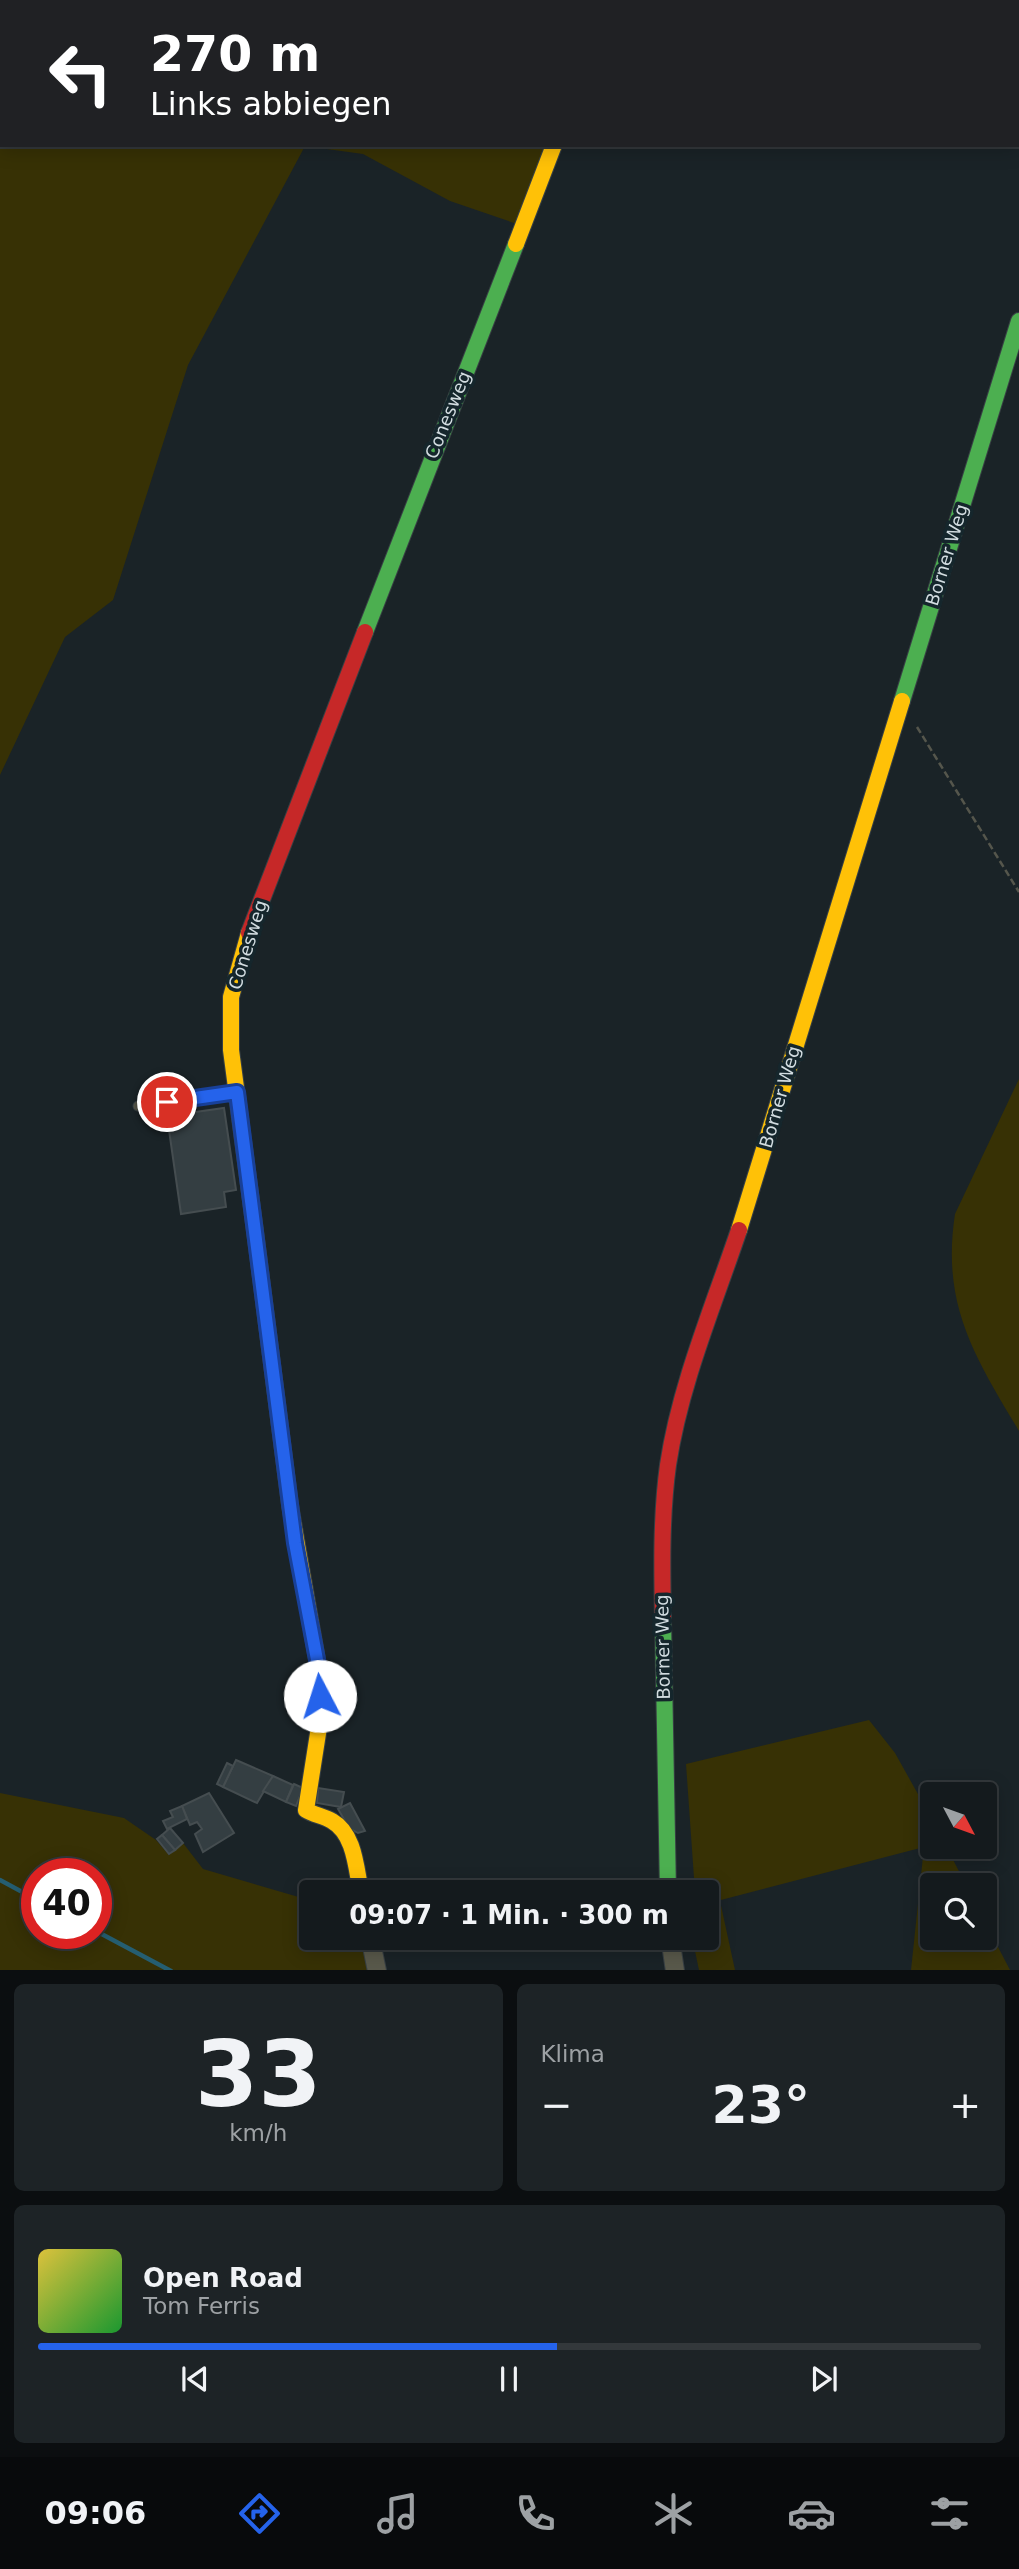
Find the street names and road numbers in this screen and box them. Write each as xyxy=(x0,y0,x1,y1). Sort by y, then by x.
street label: Conesweg xyxy=(420,368,475,462)
street label: Borner Weg xyxy=(921,501,972,608)
street label: Conesweg xyxy=(224,897,271,992)
street label: Borner Weg xyxy=(755,1043,804,1150)
street label: Borner Weg xyxy=(651,1594,674,1700)

